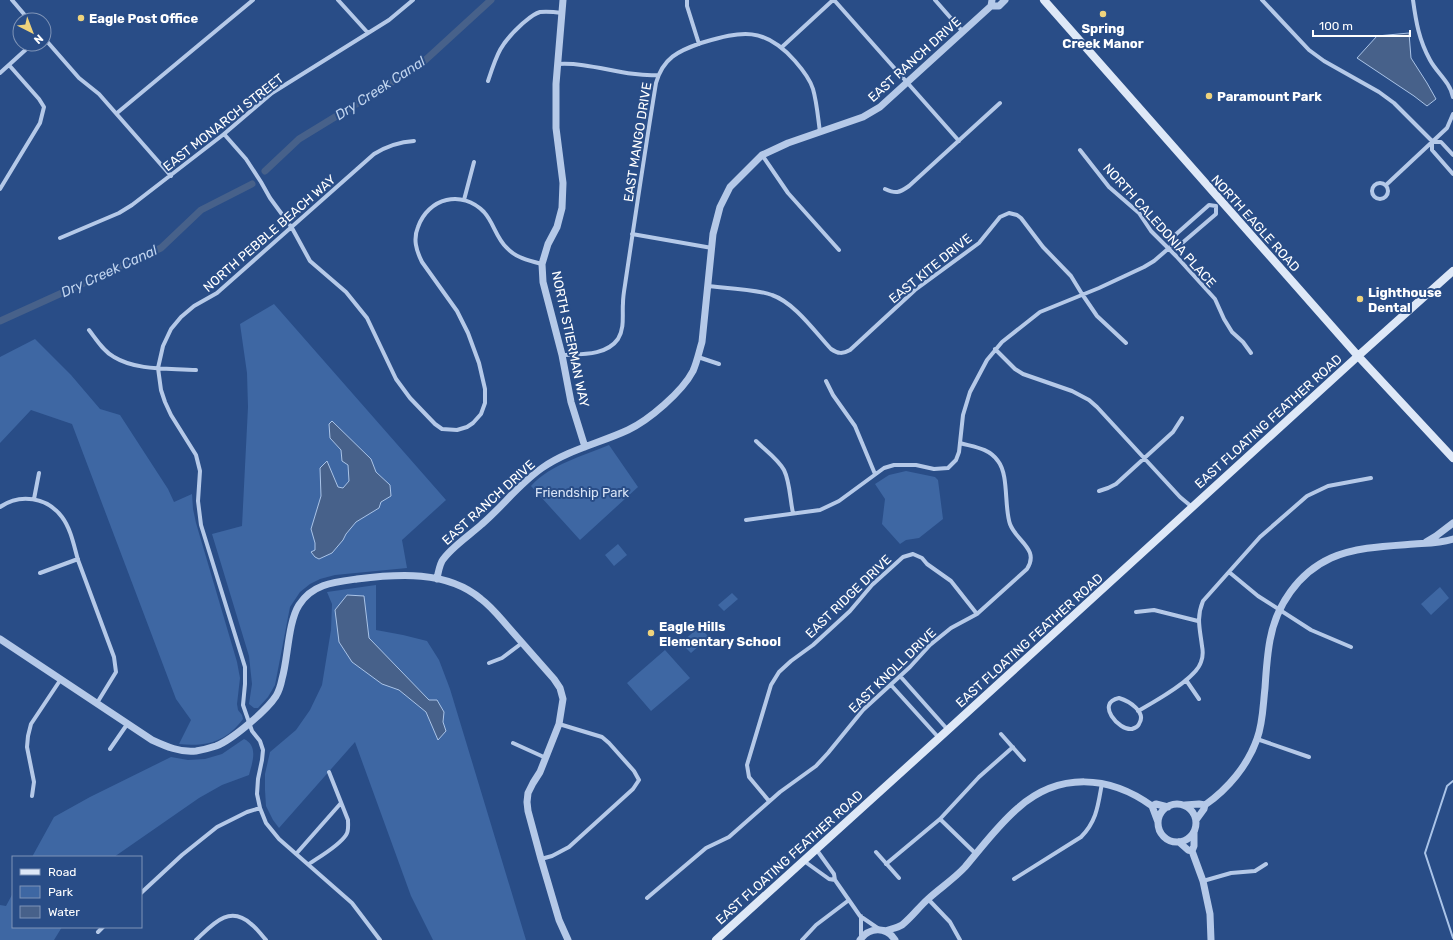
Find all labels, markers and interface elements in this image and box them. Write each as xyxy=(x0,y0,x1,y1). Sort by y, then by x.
marker: Spring Creek Manor xyxy=(1098,9,1108,19)
place label: Eagle Post Office xyxy=(89,11,199,26)
north arrow xyxy=(12,12,52,52)
scale bar xyxy=(1313,12,1410,38)
marker: Eagle Post Office xyxy=(76,13,86,23)
street label: EAST RANCH DRIVE xyxy=(865,14,964,105)
text: 100 m xyxy=(1319,19,1353,33)
place label: Spring Creek Manor xyxy=(1062,21,1144,51)
text: N xyxy=(31,32,46,47)
water label: Dry Creek Canal xyxy=(332,53,429,124)
street label: EAST MONARCH STREET xyxy=(160,70,287,174)
street label: EAST MANGO DRIVE xyxy=(621,81,654,203)
place label: Paramount Park xyxy=(1217,89,1322,104)
marker: Paramount Park xyxy=(1204,91,1214,101)
street label: NORTH CALEDONIA PLACE xyxy=(1100,160,1219,290)
street label: NORTH PEBBLE BEACH WAY xyxy=(200,171,339,295)
street label: NORTH EAGLE ROAD xyxy=(1208,172,1303,275)
street label: EAST KITE DRIVE xyxy=(886,230,975,306)
water label: Dry Creek Canal xyxy=(58,241,161,301)
street label: NORTH STIERMAN WAY xyxy=(549,270,592,409)
place label: Lighthouse Dental xyxy=(1368,285,1442,315)
marker: Lighthouse Dental xyxy=(1355,294,1365,304)
street label: EAST FLOATING FEATHER ROAD xyxy=(1192,351,1345,491)
street label: EAST RANCH DRIVE xyxy=(439,457,538,548)
park label: Friendship Park xyxy=(535,485,629,500)
street label: EAST RIDGE DRIVE xyxy=(802,552,894,641)
street label: EAST FLOATING FEATHER ROAD xyxy=(953,570,1106,710)
place label: Eagle Hills Elementary School xyxy=(659,619,781,649)
street label: EAST KNOLL DRIVE xyxy=(846,625,939,716)
marker: Eagle Hills Elementary School xyxy=(646,628,656,638)
street label: EAST FLOATING FEATHER ROAD xyxy=(713,787,866,927)
legend xyxy=(12,856,142,928)
text: Road xyxy=(48,865,76,879)
text: Park xyxy=(48,885,74,899)
text: Water xyxy=(48,905,80,919)

